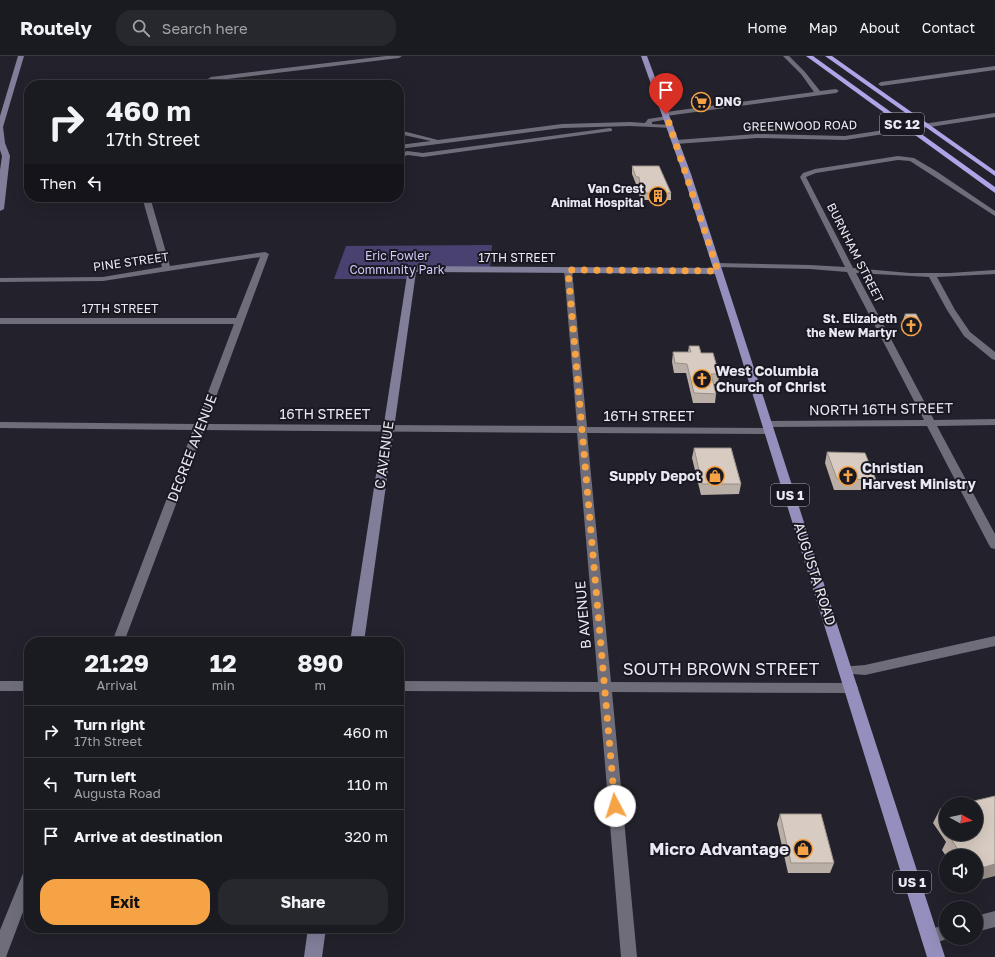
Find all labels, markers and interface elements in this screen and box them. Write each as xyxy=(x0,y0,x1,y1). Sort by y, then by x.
search box xyxy=(116,10,396,46)
text: Routely xyxy=(20,16,92,39)
icon: search xyxy=(130,17,152,39)
text: Search here xyxy=(162,19,248,37)
text: Home xyxy=(747,19,787,36)
text: Map xyxy=(809,19,837,36)
text: About xyxy=(859,19,900,36)
text: Contact xyxy=(922,19,975,36)
pin xyxy=(649,73,683,114)
icon: arrive xyxy=(655,79,677,101)
supermarket icon: DNG xyxy=(690,91,712,113)
text: 460 m xyxy=(106,94,191,127)
place label: DNG xyxy=(715,94,742,109)
icon: right xyxy=(40,96,92,148)
road number: SC 12 xyxy=(880,113,924,135)
street label: GREENWOOD ROAD xyxy=(743,117,857,134)
text: 17th Street xyxy=(106,128,200,150)
icon: left xyxy=(84,172,106,194)
text: Then xyxy=(40,174,76,192)
place label: Van Crest Animal Hospital xyxy=(551,181,644,210)
building icon: Van Crest Animal Hospital xyxy=(647,185,669,207)
street label: BURNHAM STREET xyxy=(824,200,887,306)
park label: Eric Fowler Community Park xyxy=(349,248,445,277)
street label: PINE STREET xyxy=(92,249,170,274)
street label: 17TH STREET xyxy=(478,250,556,265)
street label: 17TH STREET xyxy=(81,301,159,316)
place label: St. Elizabeth the New Martyr xyxy=(806,311,897,340)
church icon: St. Elizabeth the New Martyr xyxy=(900,315,922,337)
place label: West Columbia Church of Christ xyxy=(716,362,826,395)
church icon: West Columbia Church of Christ xyxy=(691,368,713,390)
street label: DECREE AVENUE xyxy=(163,392,220,504)
street label: NORTH 16TH STREET xyxy=(809,399,954,418)
street label: 16TH STREET xyxy=(280,405,371,422)
street label: 16TH STREET xyxy=(604,407,695,424)
street label: C AVENUE xyxy=(370,420,397,490)
place label: Christian Harvest Ministry xyxy=(862,459,977,492)
shop icon: Supply Depot xyxy=(704,465,726,487)
church icon: Christian Harvest Ministry xyxy=(837,465,859,487)
place label: Supply Depot xyxy=(609,467,701,484)
road number: US 1 xyxy=(771,484,809,506)
street label: AUGUSTA ROAD xyxy=(791,520,840,628)
street label: B AVENUE xyxy=(571,580,594,650)
text: 21:29 xyxy=(85,648,149,677)
text: 12 xyxy=(210,648,237,677)
text: 890 xyxy=(297,648,343,677)
street label: SOUTH BROWN STREET xyxy=(623,658,820,679)
text: Arrival xyxy=(96,677,137,693)
text: min xyxy=(212,677,235,693)
text: m xyxy=(315,677,326,693)
text: Turn right xyxy=(74,715,145,733)
icon: right xyxy=(40,721,62,743)
text: 460 m xyxy=(343,723,388,741)
text: 17th Street xyxy=(74,733,142,749)
text: Turn left xyxy=(74,767,136,785)
icon: left xyxy=(40,773,62,795)
text: 110 m xyxy=(347,775,388,793)
text: Augusta Road xyxy=(74,785,161,801)
position arrow xyxy=(594,785,636,827)
north arrow xyxy=(939,797,983,841)
map controls xyxy=(939,797,983,945)
icon: arrive xyxy=(40,825,62,847)
text: Arrive at destination xyxy=(74,827,223,845)
text: 320 m xyxy=(344,827,388,845)
place label: Micro Advantage xyxy=(649,838,789,859)
shop icon: Micro Advantage xyxy=(792,838,814,860)
button: sound xyxy=(939,849,983,893)
road number: US 1 xyxy=(893,871,931,893)
button: Exit xyxy=(40,879,210,925)
button: Share xyxy=(218,879,388,925)
button: search xyxy=(939,901,983,945)

